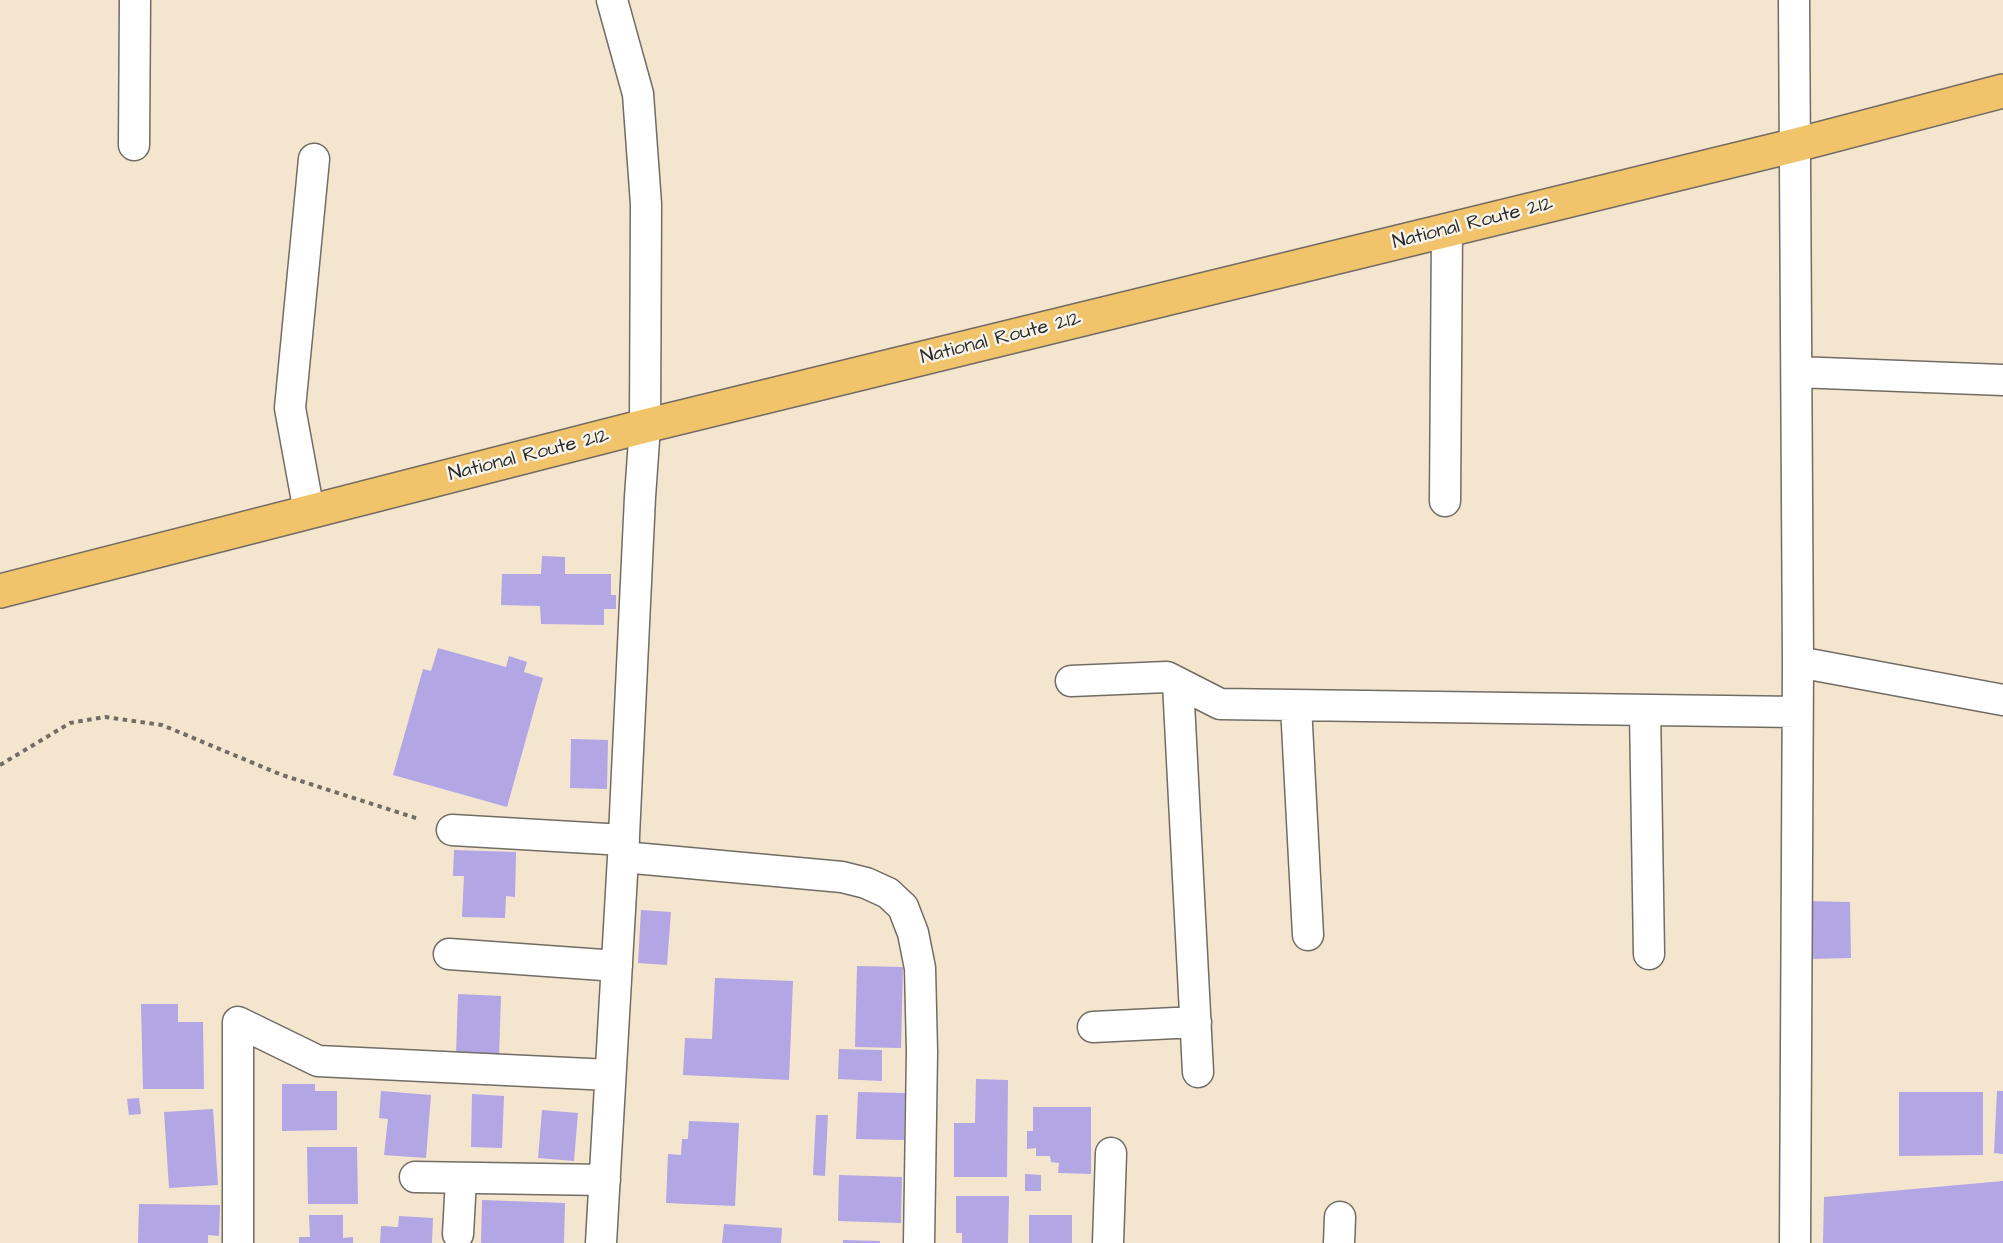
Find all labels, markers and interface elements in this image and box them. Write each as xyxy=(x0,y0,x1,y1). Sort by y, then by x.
street label: National Route 212 xyxy=(1390,192,1556,256)
street label: National Route 212 xyxy=(918,307,1084,371)
street label: National Route 212 xyxy=(446,424,612,488)

